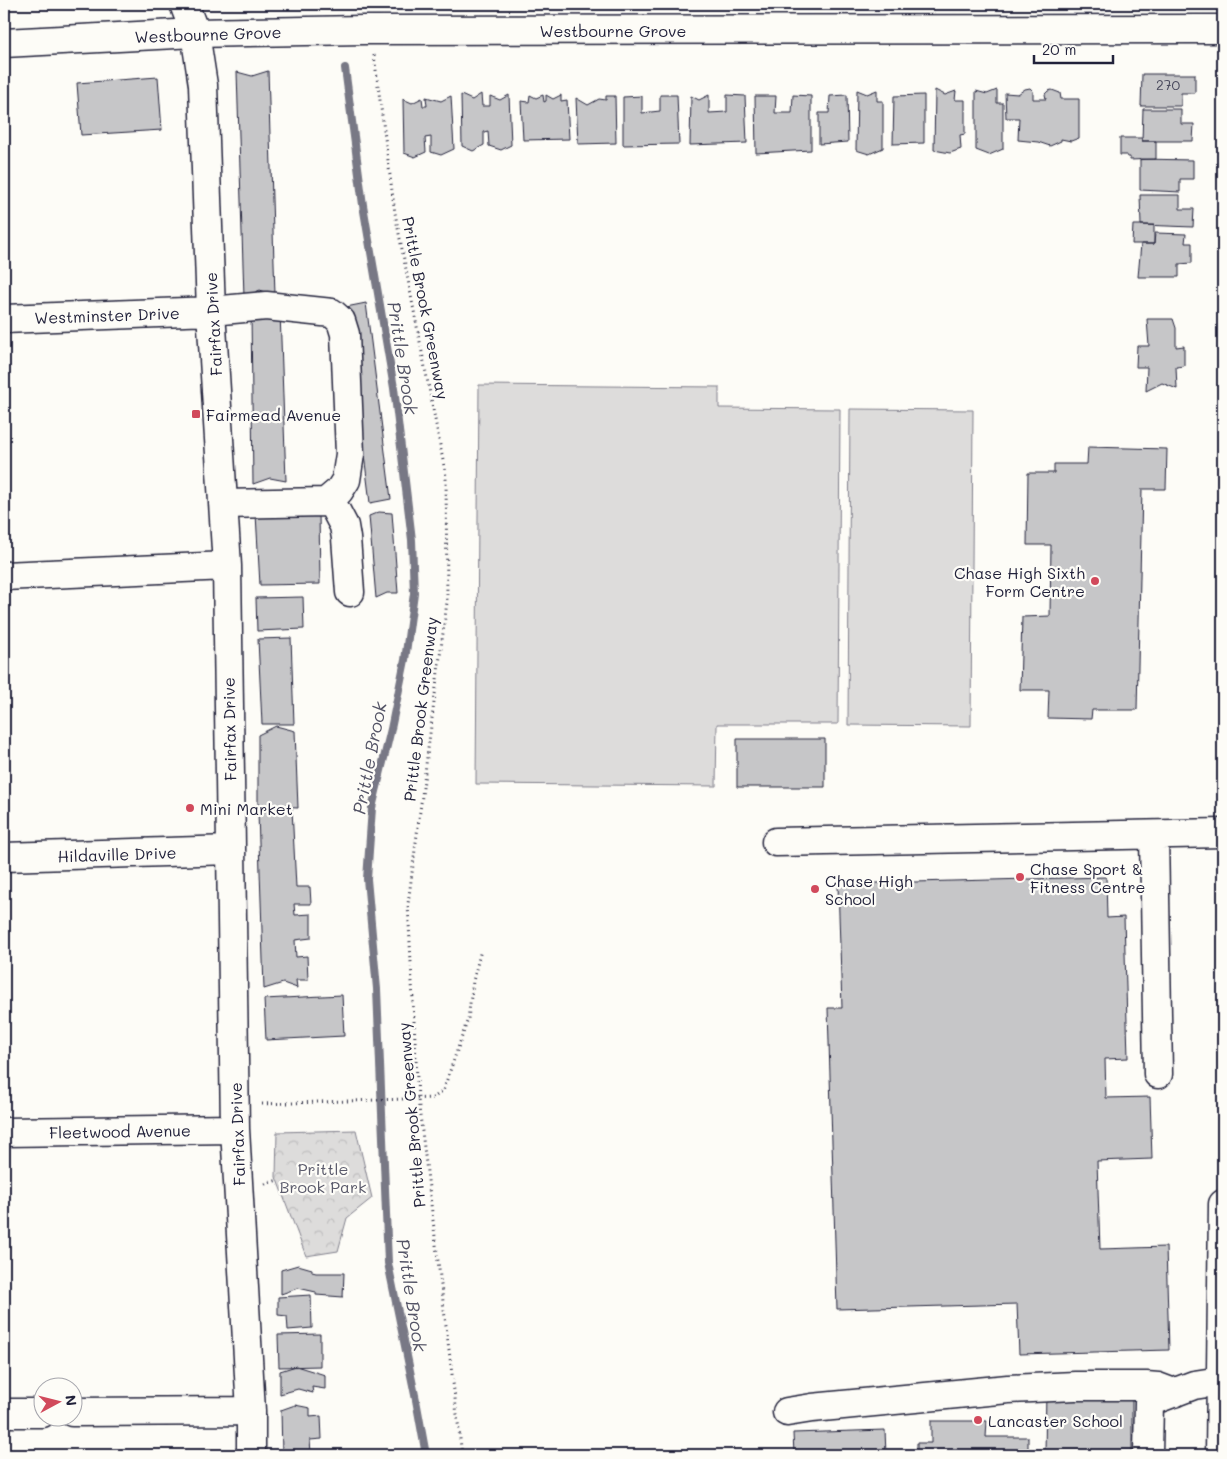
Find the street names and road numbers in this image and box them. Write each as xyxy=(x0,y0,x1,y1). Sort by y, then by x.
street label: Westbourne Grove xyxy=(540,20,686,41)
street label: Westbourne Grove xyxy=(134,21,282,47)
street label: Prittle Brook Greenway xyxy=(399,215,453,401)
street label: Fairfax Drive xyxy=(200,272,226,376)
street label: Westminster Drive xyxy=(34,302,180,328)
street label: Prittle Brook Greenway xyxy=(398,616,442,802)
street label: Fairfax Drive xyxy=(218,677,240,781)
street label: Hildaville Drive xyxy=(57,841,177,867)
street label: Prittle Brook Greenway xyxy=(392,1022,430,1208)
street label: Fairfax Drive xyxy=(225,1082,249,1186)
street label: Fleetwood Avenue xyxy=(49,1119,191,1143)

